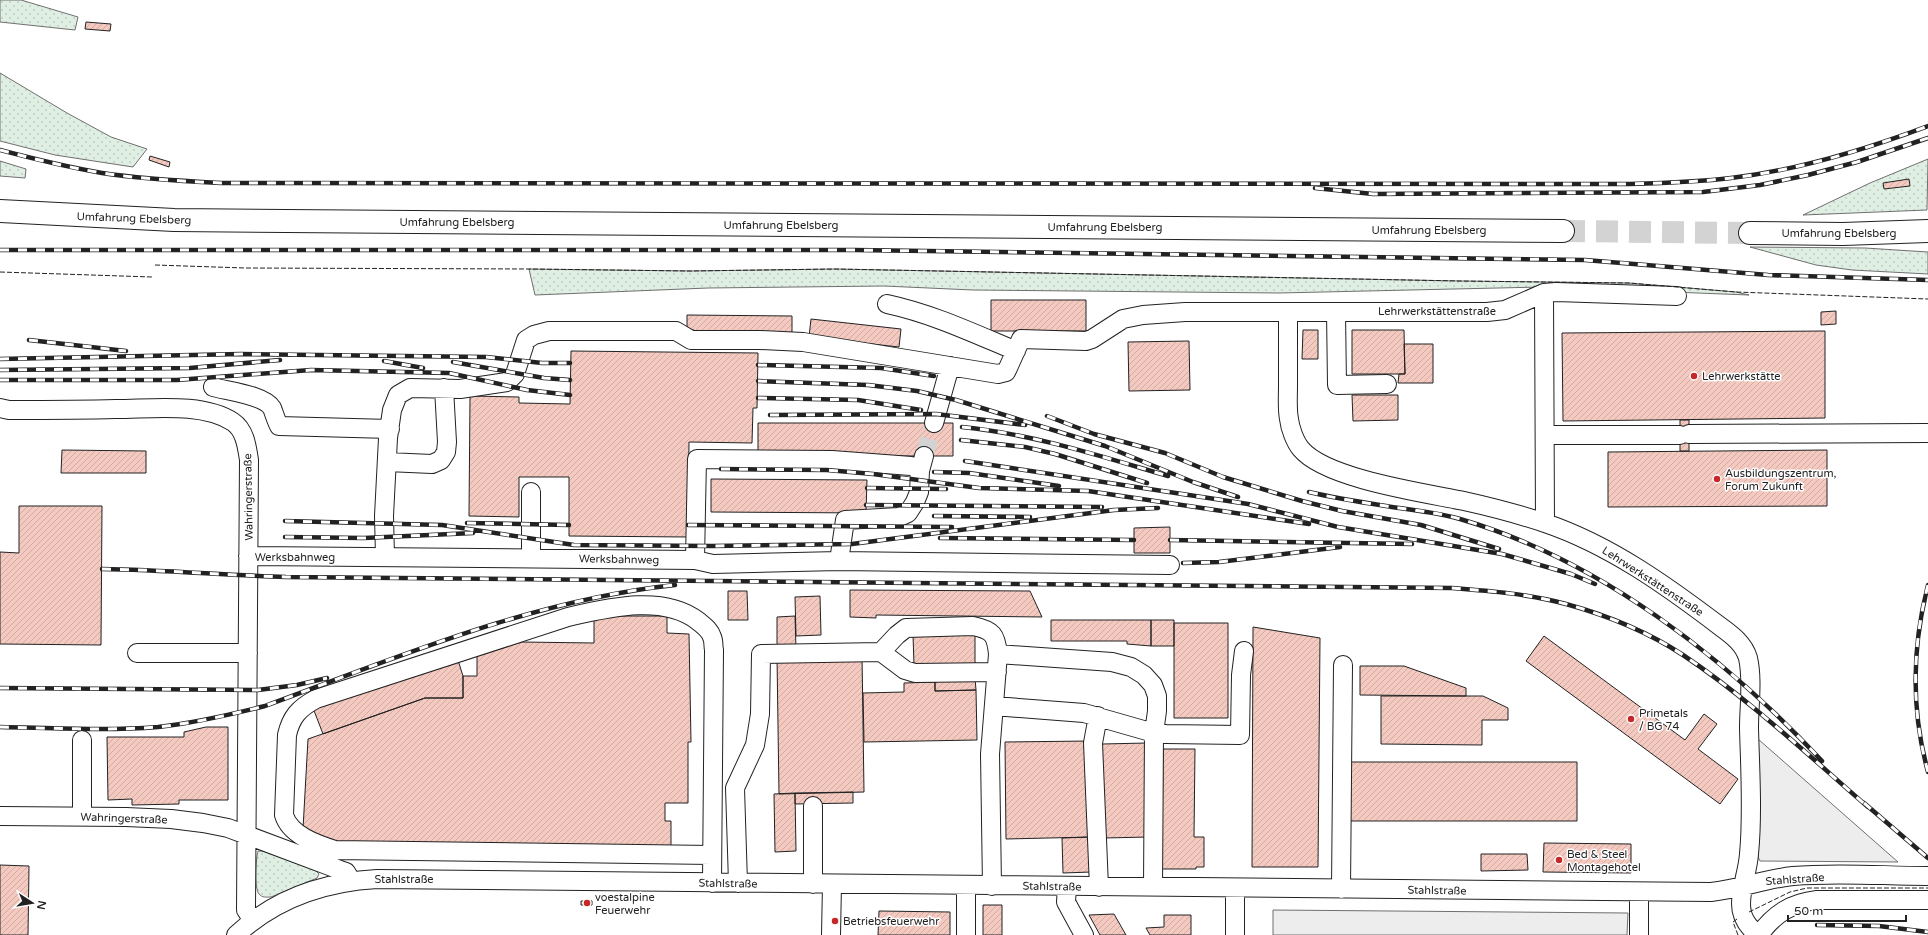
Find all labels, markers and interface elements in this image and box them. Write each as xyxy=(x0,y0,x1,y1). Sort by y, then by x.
street label: Umfahrung Ebelsberg xyxy=(76,210,192,227)
street label: Umfahrung Ebelsberg xyxy=(400,216,514,229)
street label: Umfahrung Ebelsberg xyxy=(724,219,838,232)
street label: Umfahrung Ebelsberg xyxy=(1048,221,1162,234)
street label: Umfahrung Ebelsberg xyxy=(1372,224,1486,237)
street label: Umfahrung Ebelsberg xyxy=(1782,227,1896,240)
street label: Lehrwerkstättenstraße xyxy=(1378,305,1496,318)
place label: Lehrwerkstätte xyxy=(1702,370,1781,383)
marker: Lehrwerkstätte xyxy=(1689,371,1699,381)
street label: Wahringerstraße xyxy=(241,453,256,541)
place label: Ausbildungszentrum, Forum Zukunft xyxy=(1725,467,1836,493)
marker: Ausbildungszentrum, Forum Zukunft xyxy=(1712,474,1722,484)
street label: Lehrwerkstättenstraße xyxy=(1600,544,1706,619)
street label: Werksbahnweg xyxy=(255,551,335,564)
street label: Werksbahnweg xyxy=(579,552,659,567)
place label: Primetals / BG 74 xyxy=(1639,707,1688,733)
marker: Primetals / BG 74 xyxy=(1626,714,1636,724)
street label: Wahringerstraße xyxy=(80,810,168,827)
place label: Bed & Steel Montagehotel xyxy=(1567,848,1641,874)
marker: Bed & Steel Montagehotel xyxy=(1554,855,1564,865)
street label: Stahlstraße xyxy=(1765,871,1825,888)
street label: Stahlstraße xyxy=(374,873,434,886)
street label: Stahlstraße xyxy=(698,876,758,891)
street label: Stahlstraße xyxy=(1022,879,1082,894)
north arrow xyxy=(12,883,52,923)
street label: Stahlstraße xyxy=(1407,883,1467,898)
place label: voestalpine Feuerwehr xyxy=(595,891,655,917)
scale bar xyxy=(1788,897,1906,923)
marker: voestalpine Feuerwehr xyxy=(582,898,592,908)
text: N xyxy=(34,899,49,911)
text: 50 m xyxy=(1794,904,1823,918)
place label: Betriebsfeuerwehr xyxy=(843,915,940,928)
marker: Betriebsfeuerwehr xyxy=(830,916,840,926)

